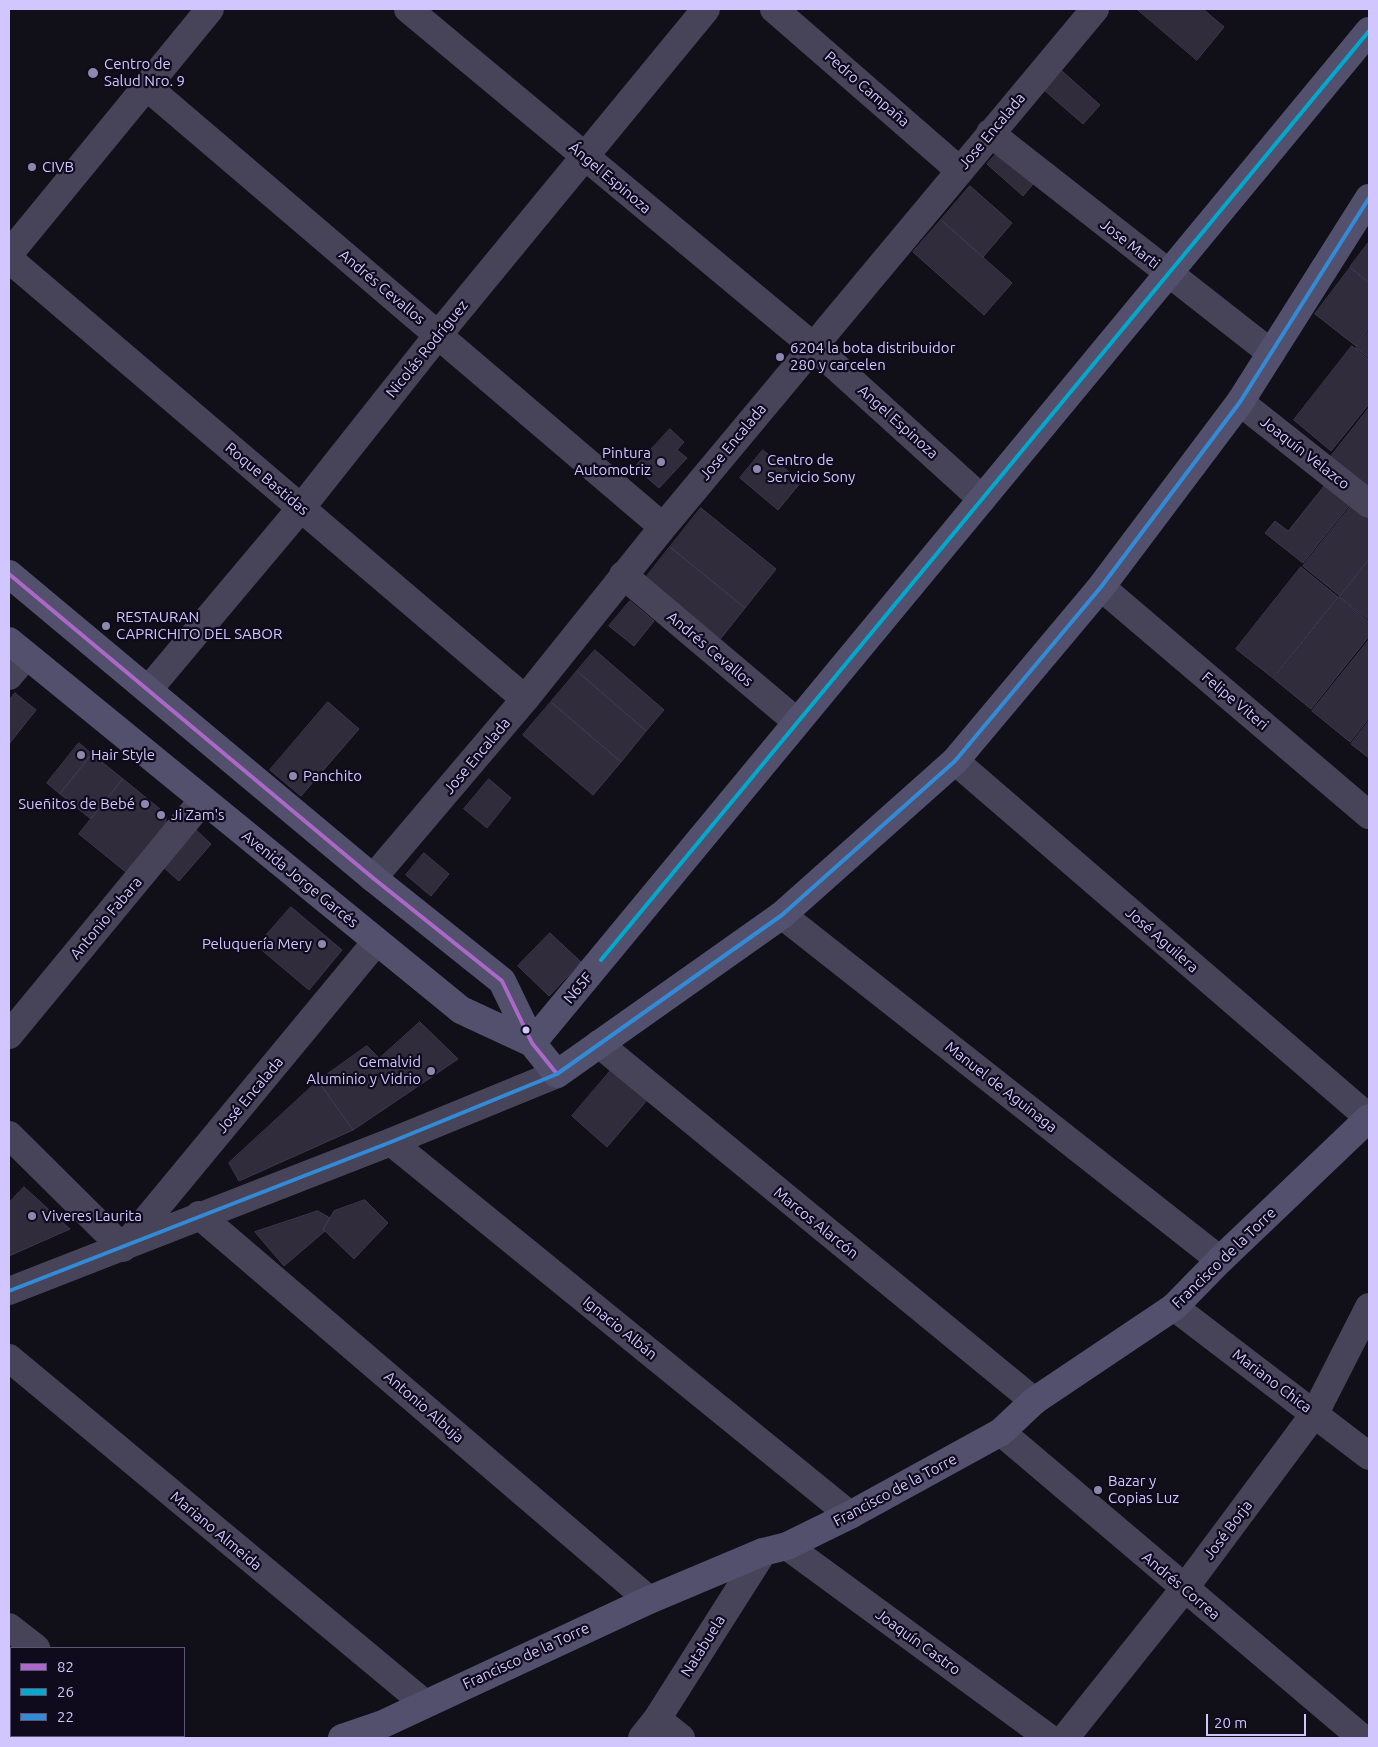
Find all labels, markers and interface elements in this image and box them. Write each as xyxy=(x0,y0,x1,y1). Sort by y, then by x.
street label: Pedro Campaña xyxy=(821,47,913,131)
place label: Centro de Salud Nro. 9 xyxy=(104,55,185,90)
marker: Centro de Salud Nro. 9 xyxy=(86,66,100,80)
street label: Jose Encalada xyxy=(955,89,1029,173)
street label: Ángel Espinoza xyxy=(565,138,655,218)
place label: CIVB xyxy=(42,158,74,176)
marker: CIVB xyxy=(26,161,38,173)
street label: Jose Marti xyxy=(1097,215,1163,273)
street label: Andrés Cevallos xyxy=(335,246,429,328)
street label: Nicolás Rodríguez xyxy=(382,297,472,401)
place label: 6204 la bota distribuidor 280 y carcelen xyxy=(790,339,955,374)
marker: 6204 la bota distribuidor 280 y carcelen xyxy=(774,351,786,363)
street label: Angel Espinoza xyxy=(854,381,942,463)
street label: Jose Encalada xyxy=(696,400,770,484)
street label: Joaquín Velazco xyxy=(1257,413,1353,493)
street label: Roque Bastidas xyxy=(222,439,312,519)
place label: Pintura Automotriz xyxy=(574,444,651,479)
place label: Centro de Servicio Sony xyxy=(767,451,855,486)
marker: Pintura Automotriz xyxy=(655,456,667,468)
marker: Centro de Servicio Sony xyxy=(751,463,763,475)
place label: RESTAURAN CAPRICHITO DEL SABOR xyxy=(116,608,282,643)
street label: Andrés Cevallos xyxy=(663,608,757,690)
marker: RESTAURAN CAPRICHITO DEL SABOR xyxy=(100,620,112,632)
street label: Felipe Viteri xyxy=(1198,668,1272,734)
street label: Jose Encalada xyxy=(440,714,514,798)
place label: Hair Style xyxy=(91,746,155,764)
marker: Hair Style xyxy=(75,749,87,761)
place label: Panchito xyxy=(303,767,362,785)
marker: Panchito xyxy=(287,770,299,782)
place label: Sueñitos de Bebé xyxy=(18,795,135,813)
marker: Sueñitos de Bebé xyxy=(139,798,151,810)
place label: Ji Zam's xyxy=(171,806,225,824)
marker: Ji Zam's xyxy=(155,809,167,821)
street label: Avenida Jorge Garcés xyxy=(238,827,362,931)
street label: Antonio Fabara xyxy=(66,873,146,963)
street label: José Aguilera xyxy=(1122,904,1202,976)
place label: Peluquería Mery xyxy=(202,935,312,953)
marker: Peluquería Mery xyxy=(316,938,328,950)
street label: N65F xyxy=(560,969,596,1007)
unlabelled marker xyxy=(521,1025,531,1035)
street label: Manuel de Aguinaga xyxy=(941,1038,1061,1136)
street label: José Encalada xyxy=(213,1053,287,1137)
place label: Gemalvid Aluminio y Vidrio xyxy=(307,1053,421,1088)
marker: Gemalvid Aluminio y Vidrio xyxy=(425,1065,437,1077)
street label: Marcos Alarcón xyxy=(770,1183,862,1263)
street label: Francisco de la Torre xyxy=(1168,1204,1280,1312)
place label: Viveres Laurita xyxy=(42,1207,142,1225)
marker: Viveres Laurita xyxy=(26,1210,38,1222)
street label: Ignacio Albán xyxy=(579,1293,661,1363)
street label: Mariano Chica xyxy=(1229,1345,1315,1417)
street label: Antonio Albuja xyxy=(380,1367,468,1447)
street label: Francisco de la Torre xyxy=(830,1450,960,1530)
place label: Bazar y Copias Luz xyxy=(1108,1472,1179,1507)
marker: Bazar y Copias Luz xyxy=(1092,1484,1104,1496)
street label: Mariano Almeida xyxy=(167,1488,265,1574)
street label: José Borja xyxy=(1200,1497,1256,1563)
street label: Andrés Correa xyxy=(1138,1548,1224,1624)
street label: Joaquín Castro xyxy=(872,1605,964,1679)
street label: Natabuela xyxy=(677,1612,729,1680)
street label: Francisco de la Torre xyxy=(460,1619,592,1693)
legend xyxy=(10,1647,185,1737)
text: 82 xyxy=(57,1658,74,1675)
text: 26 xyxy=(57,1683,74,1700)
scale bar xyxy=(1208,1704,1308,1736)
text: 22 xyxy=(57,1708,74,1725)
text: 20 m xyxy=(1214,1714,1247,1731)

